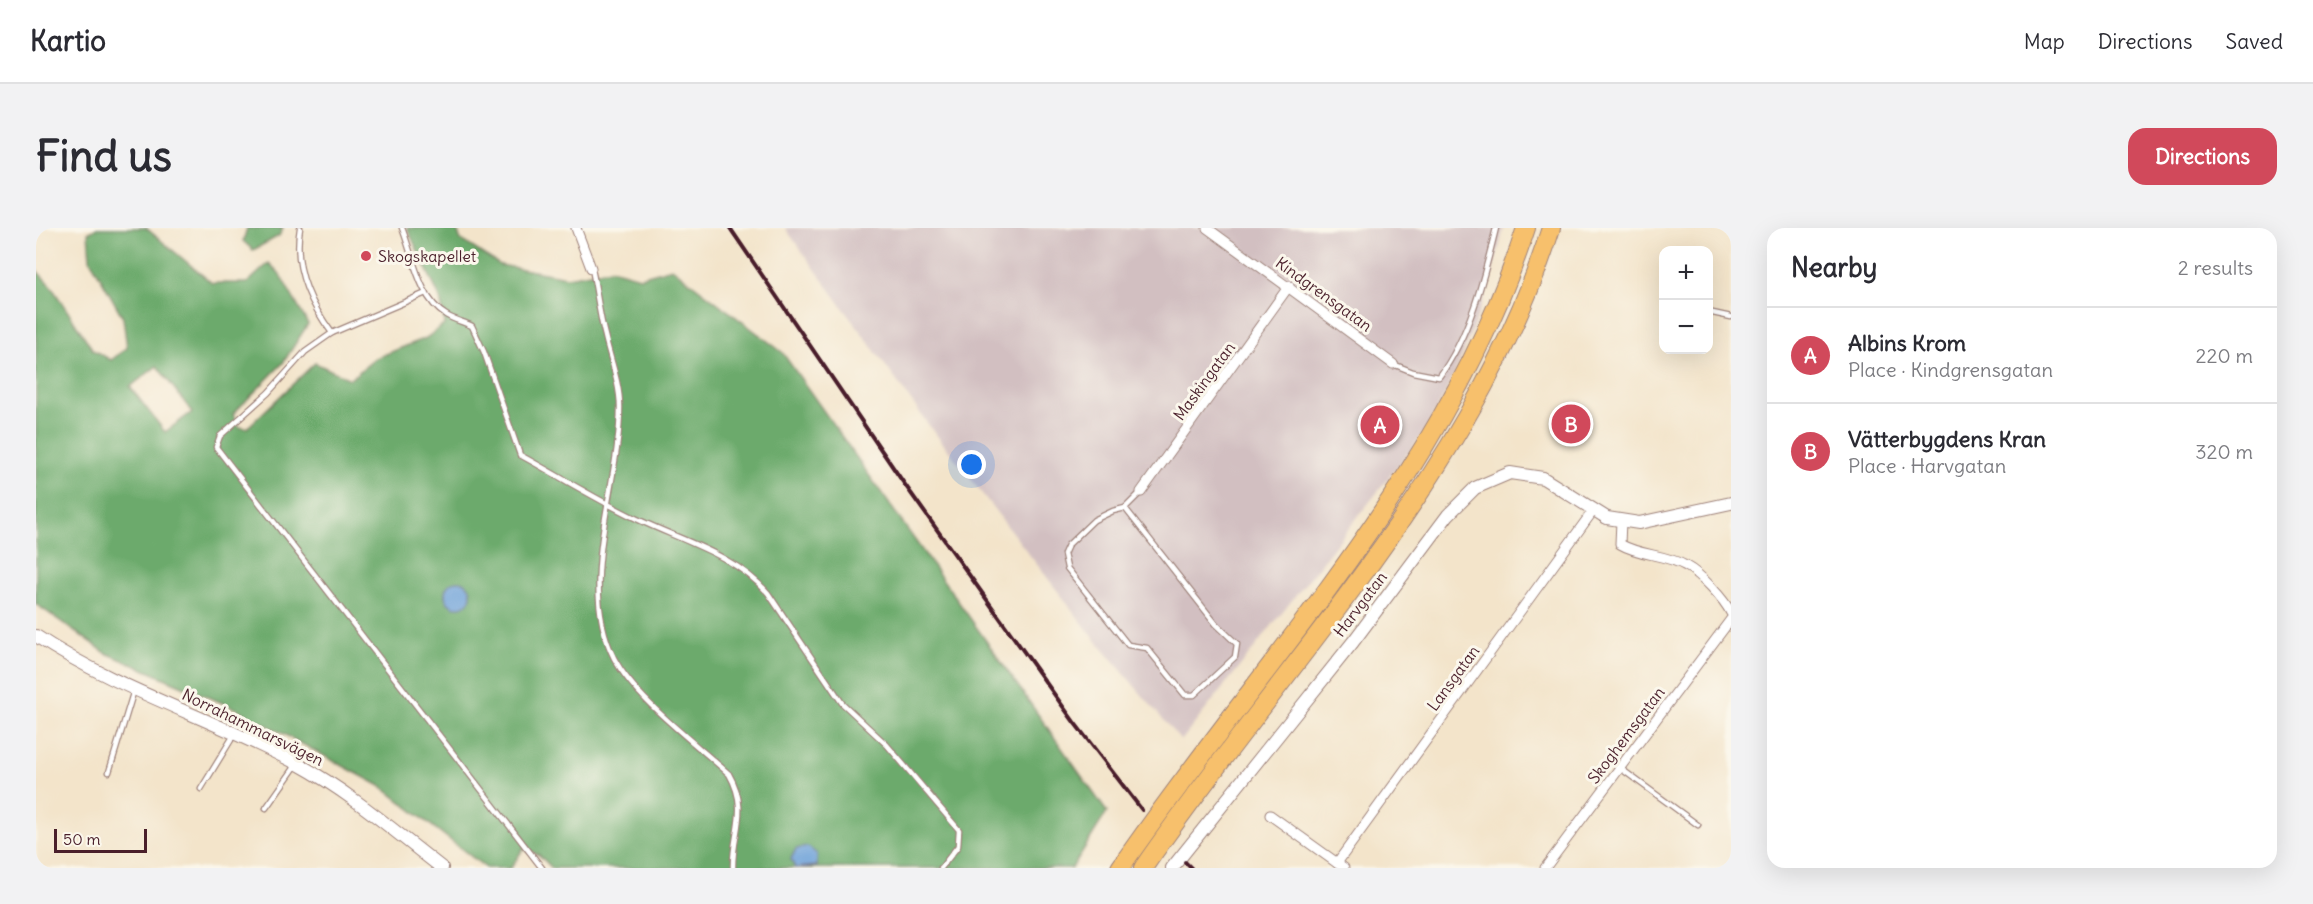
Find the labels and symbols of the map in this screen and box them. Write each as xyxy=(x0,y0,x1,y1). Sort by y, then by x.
place label: Skogskapellet xyxy=(378,246,477,266)
marker: Skogskapellet xyxy=(359,249,373,263)
street label: Kindgrensgatan xyxy=(1272,252,1376,336)
street label: Maskingatan xyxy=(1169,338,1239,424)
pin: A xyxy=(1360,402,1400,448)
pin: B xyxy=(1552,402,1591,446)
your location xyxy=(957,450,986,479)
street label: Harvgatan xyxy=(1329,567,1391,641)
street label: Lansgatan xyxy=(1423,641,1483,715)
street label: Skoghemsgatan xyxy=(1583,683,1669,787)
street label: Norrahammarsvägen xyxy=(179,684,327,770)
scale bar xyxy=(54,826,147,854)

